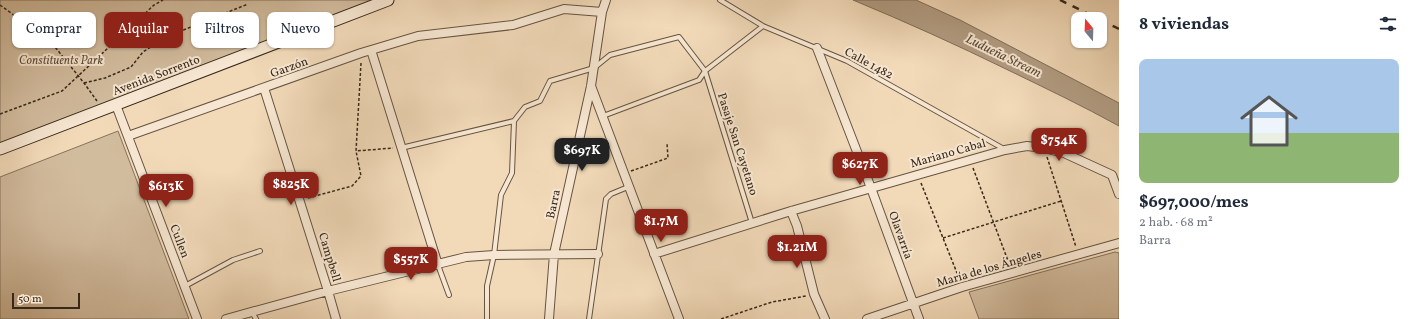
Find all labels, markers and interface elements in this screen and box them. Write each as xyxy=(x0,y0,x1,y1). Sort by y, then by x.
chip: Comprar xyxy=(12,12,96,48)
chip: Alquilar xyxy=(104,12,183,48)
chip: Filtros xyxy=(191,12,259,48)
chip: Nuevo xyxy=(267,12,334,48)
north arrow xyxy=(1071,12,1107,48)
map controls xyxy=(1071,12,1107,48)
text: 8 viviendas xyxy=(1139,13,1229,36)
icon: filters xyxy=(1377,13,1399,35)
water label: Ludueña Stream xyxy=(962,31,1044,83)
street label: Calle 1482 xyxy=(841,44,896,83)
street label: Avenida Sorrento xyxy=(111,52,202,100)
park label: Constituents Park xyxy=(19,53,103,69)
street label: Garzón xyxy=(268,54,311,82)
icon: home xyxy=(1233,85,1305,157)
street label: Pasaje San Cayetano xyxy=(713,91,761,198)
pin: $754K xyxy=(1031,128,1087,162)
text: $754K xyxy=(1040,132,1078,150)
street label: Mariano Cabal xyxy=(909,135,988,172)
pin: $697K xyxy=(554,138,610,172)
text: $697K xyxy=(563,142,601,160)
pin: $627K xyxy=(832,152,888,186)
text: $627K xyxy=(842,156,878,174)
pin: $825K xyxy=(263,172,319,206)
pin: $613K xyxy=(138,174,194,208)
text: $825K xyxy=(273,176,309,194)
text: $613K xyxy=(148,178,184,196)
street label: Barra xyxy=(543,188,565,220)
text: $697,000/mes xyxy=(1139,191,1249,214)
pin: $1.7M xyxy=(633,209,689,243)
street label: Olavarría xyxy=(884,209,916,262)
text: $1.7M xyxy=(644,213,678,231)
text: 2 hab. · 68 m² xyxy=(1139,214,1213,232)
street label: Cullen xyxy=(165,222,193,260)
street label: Campbell xyxy=(314,231,344,284)
text: Barra xyxy=(1139,232,1171,250)
pin: $1.21M xyxy=(764,235,830,269)
text: $1.21M xyxy=(777,239,817,257)
street label: María de los Ángeles xyxy=(935,245,1044,292)
pin: $557K xyxy=(383,247,439,281)
text: $557K xyxy=(393,251,429,269)
scale bar xyxy=(12,291,80,310)
text: 50 m xyxy=(18,292,42,307)

